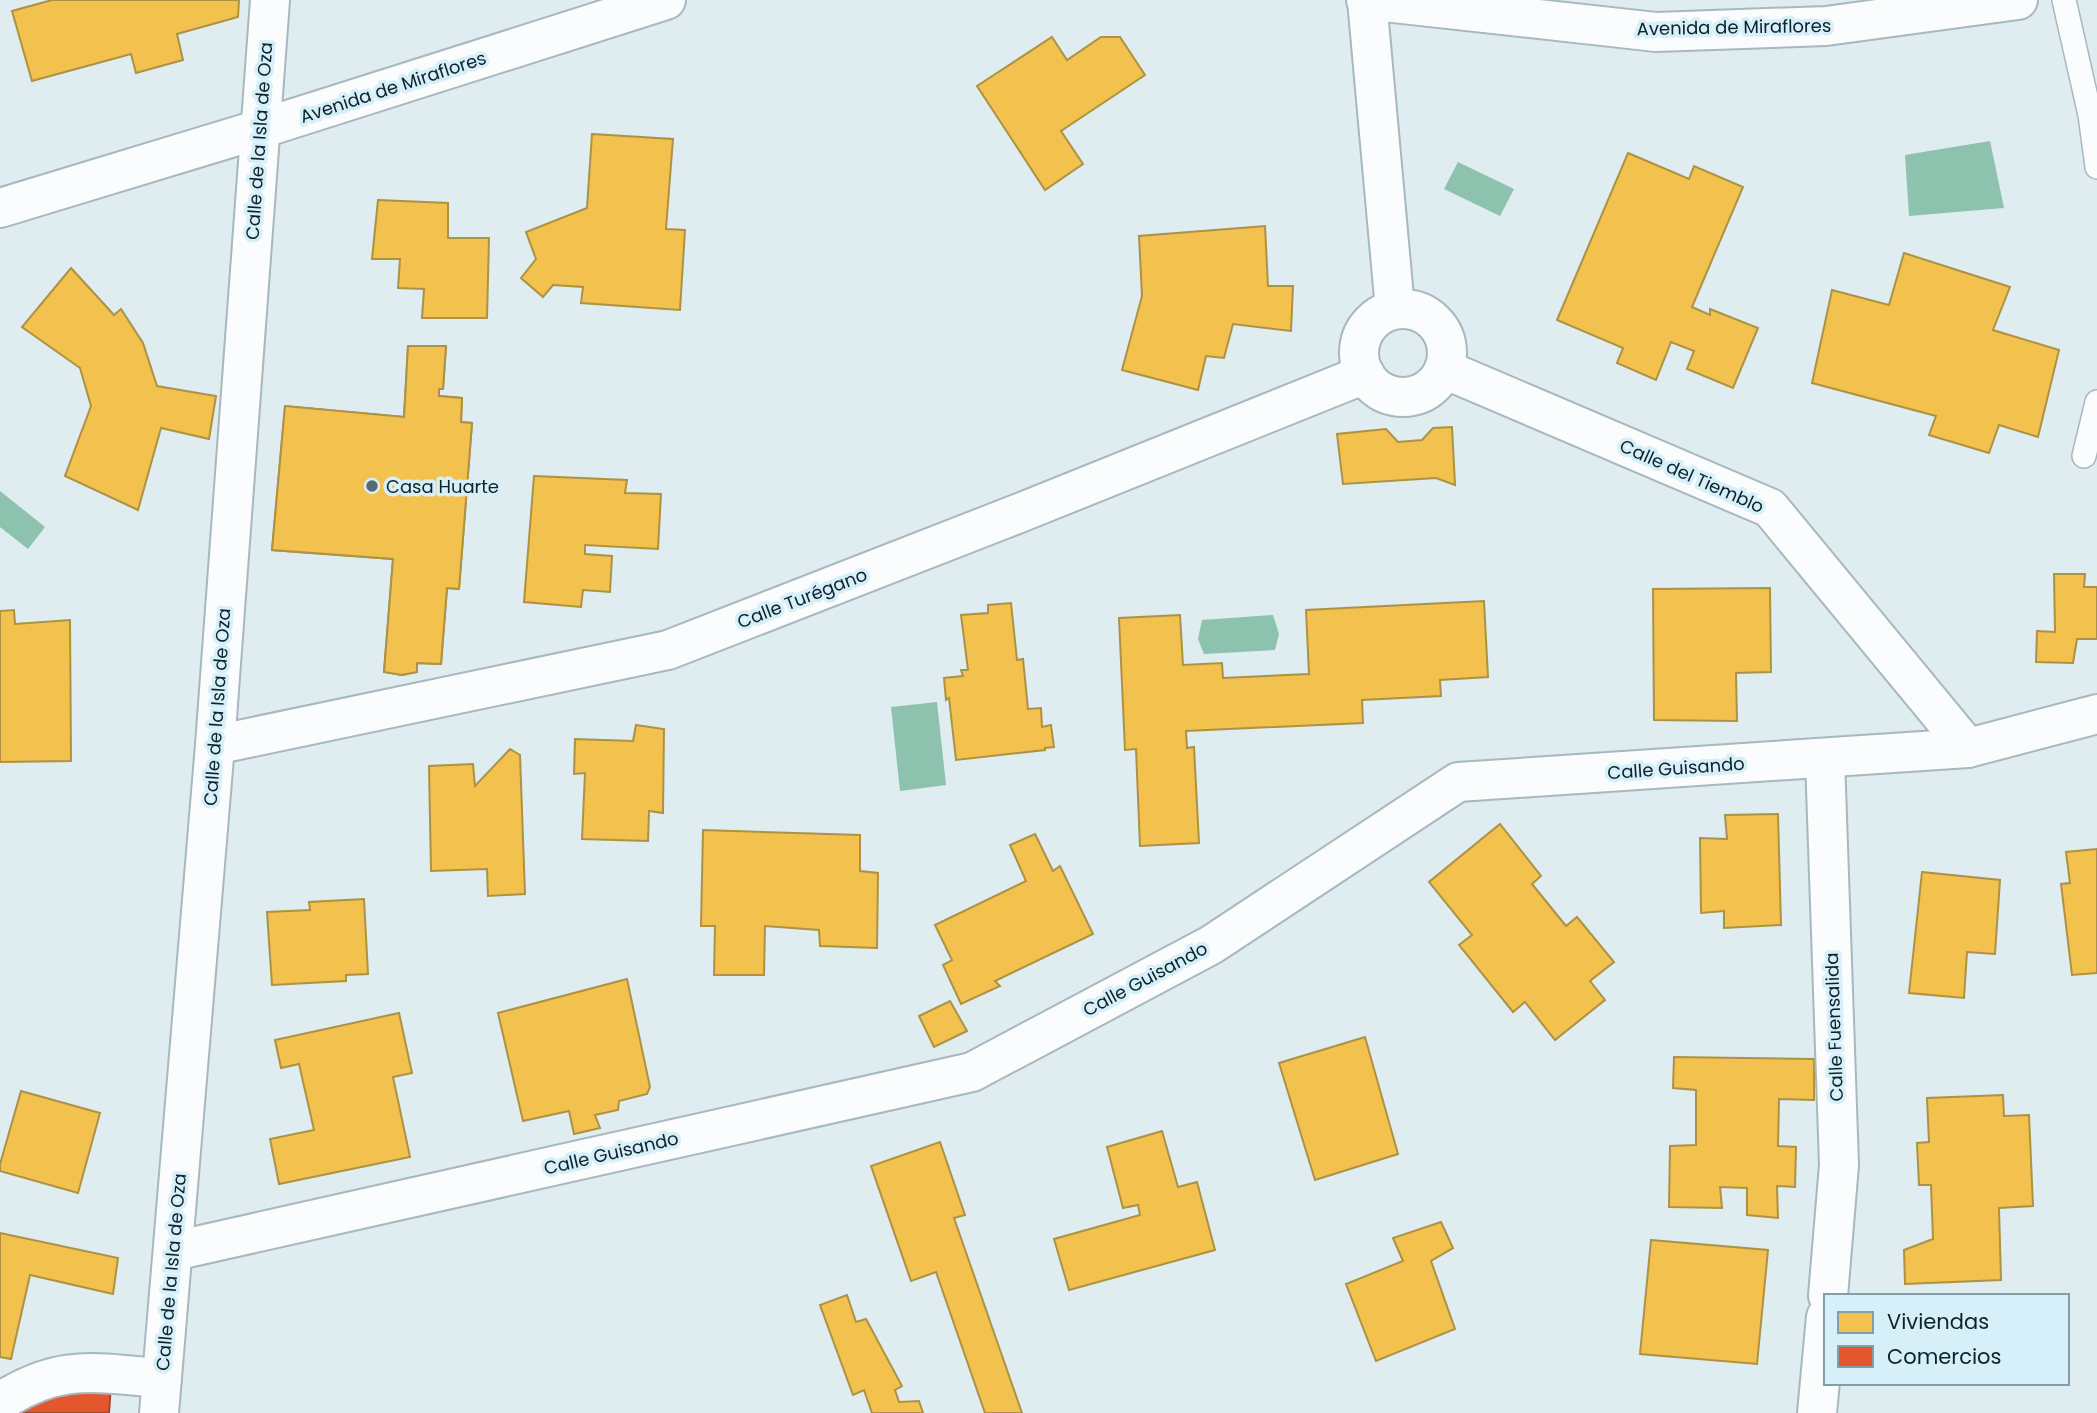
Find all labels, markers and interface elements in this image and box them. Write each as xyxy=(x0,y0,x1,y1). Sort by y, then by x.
street label: Avenida de Miraflores xyxy=(1637,13,1831,41)
street label: Calle de la Isla de Oza xyxy=(240,41,278,241)
street label: Avenida de Miraflores xyxy=(297,45,489,129)
street label: Calle del Tiemblo xyxy=(1616,433,1768,519)
place label: Casa Huarte xyxy=(386,474,499,499)
marker: Casa Huarte xyxy=(364,478,380,494)
street label: Calle Turégano xyxy=(733,562,871,634)
street label: Calle de la Isla de Oza xyxy=(198,607,236,807)
street label: Calle Guisando xyxy=(1606,751,1746,785)
street label: Calle Guisando xyxy=(1078,936,1212,1022)
street label: Calle Fuensalida xyxy=(1819,952,1849,1102)
street label: Calle Guisando xyxy=(541,1125,681,1181)
street label: Calle de la Isla de Oza xyxy=(150,1172,192,1372)
legend xyxy=(1824,1294,2069,1385)
text: Viviendas xyxy=(1887,1307,1989,1336)
text: Comercios xyxy=(1887,1342,2001,1371)

